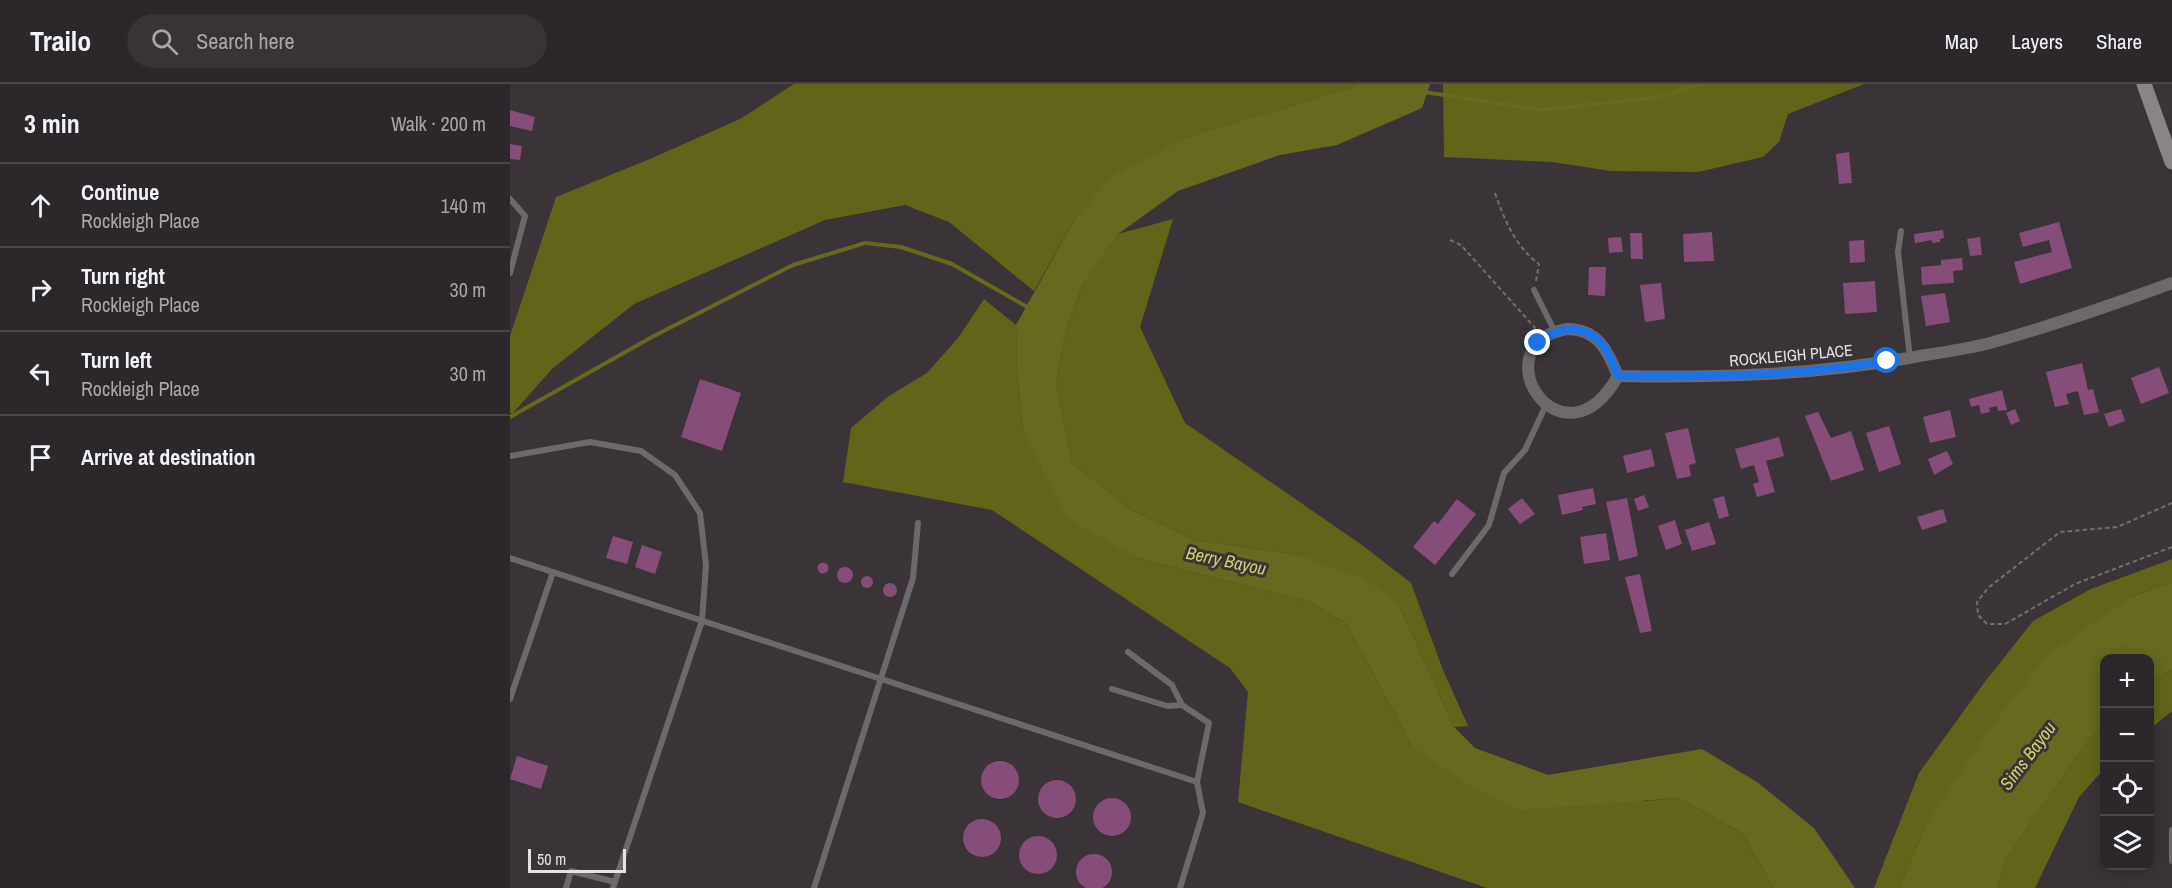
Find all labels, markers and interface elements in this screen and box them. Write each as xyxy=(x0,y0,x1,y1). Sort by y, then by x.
search box xyxy=(127,14,547,68)
text: Trailo xyxy=(30,22,91,60)
icon: search xyxy=(148,25,181,58)
text: Search here xyxy=(196,26,295,56)
text: Map xyxy=(1945,27,1978,56)
text: Layers xyxy=(2011,27,2063,56)
text: Share xyxy=(2096,27,2142,56)
text: 3 min xyxy=(24,106,80,141)
text: Walk · 200 m xyxy=(391,110,486,137)
text: Continue xyxy=(81,177,159,207)
icon: ahead xyxy=(24,189,57,222)
text: 140 m xyxy=(440,192,486,219)
text: Rockleigh Place xyxy=(81,207,200,234)
text: Turn right xyxy=(81,261,165,291)
icon: right xyxy=(24,273,57,306)
text: 30 m xyxy=(450,276,486,303)
text: Rockleigh Place xyxy=(81,291,200,318)
route end xyxy=(1524,329,1550,355)
street label: ROCKLEIGH PLACE xyxy=(1728,339,1854,371)
text: Turn left xyxy=(81,345,152,375)
route start xyxy=(1873,347,1899,373)
icon: left xyxy=(24,357,57,390)
text: 30 m xyxy=(450,360,486,387)
text: Rockleigh Place xyxy=(81,375,200,402)
icon: arrive xyxy=(24,441,57,474)
text: Arrive at destination xyxy=(81,442,255,472)
water label: Berry Bayou xyxy=(1184,540,1268,581)
map controls xyxy=(2100,654,2154,870)
button: + xyxy=(2100,654,2154,708)
button: − xyxy=(2100,708,2154,762)
water label: Sims Bayou xyxy=(1994,716,2062,795)
button: locate xyxy=(2100,762,2154,816)
button: layers xyxy=(2100,816,2154,870)
scale bar xyxy=(528,846,626,874)
text: 50 m xyxy=(537,848,566,870)

